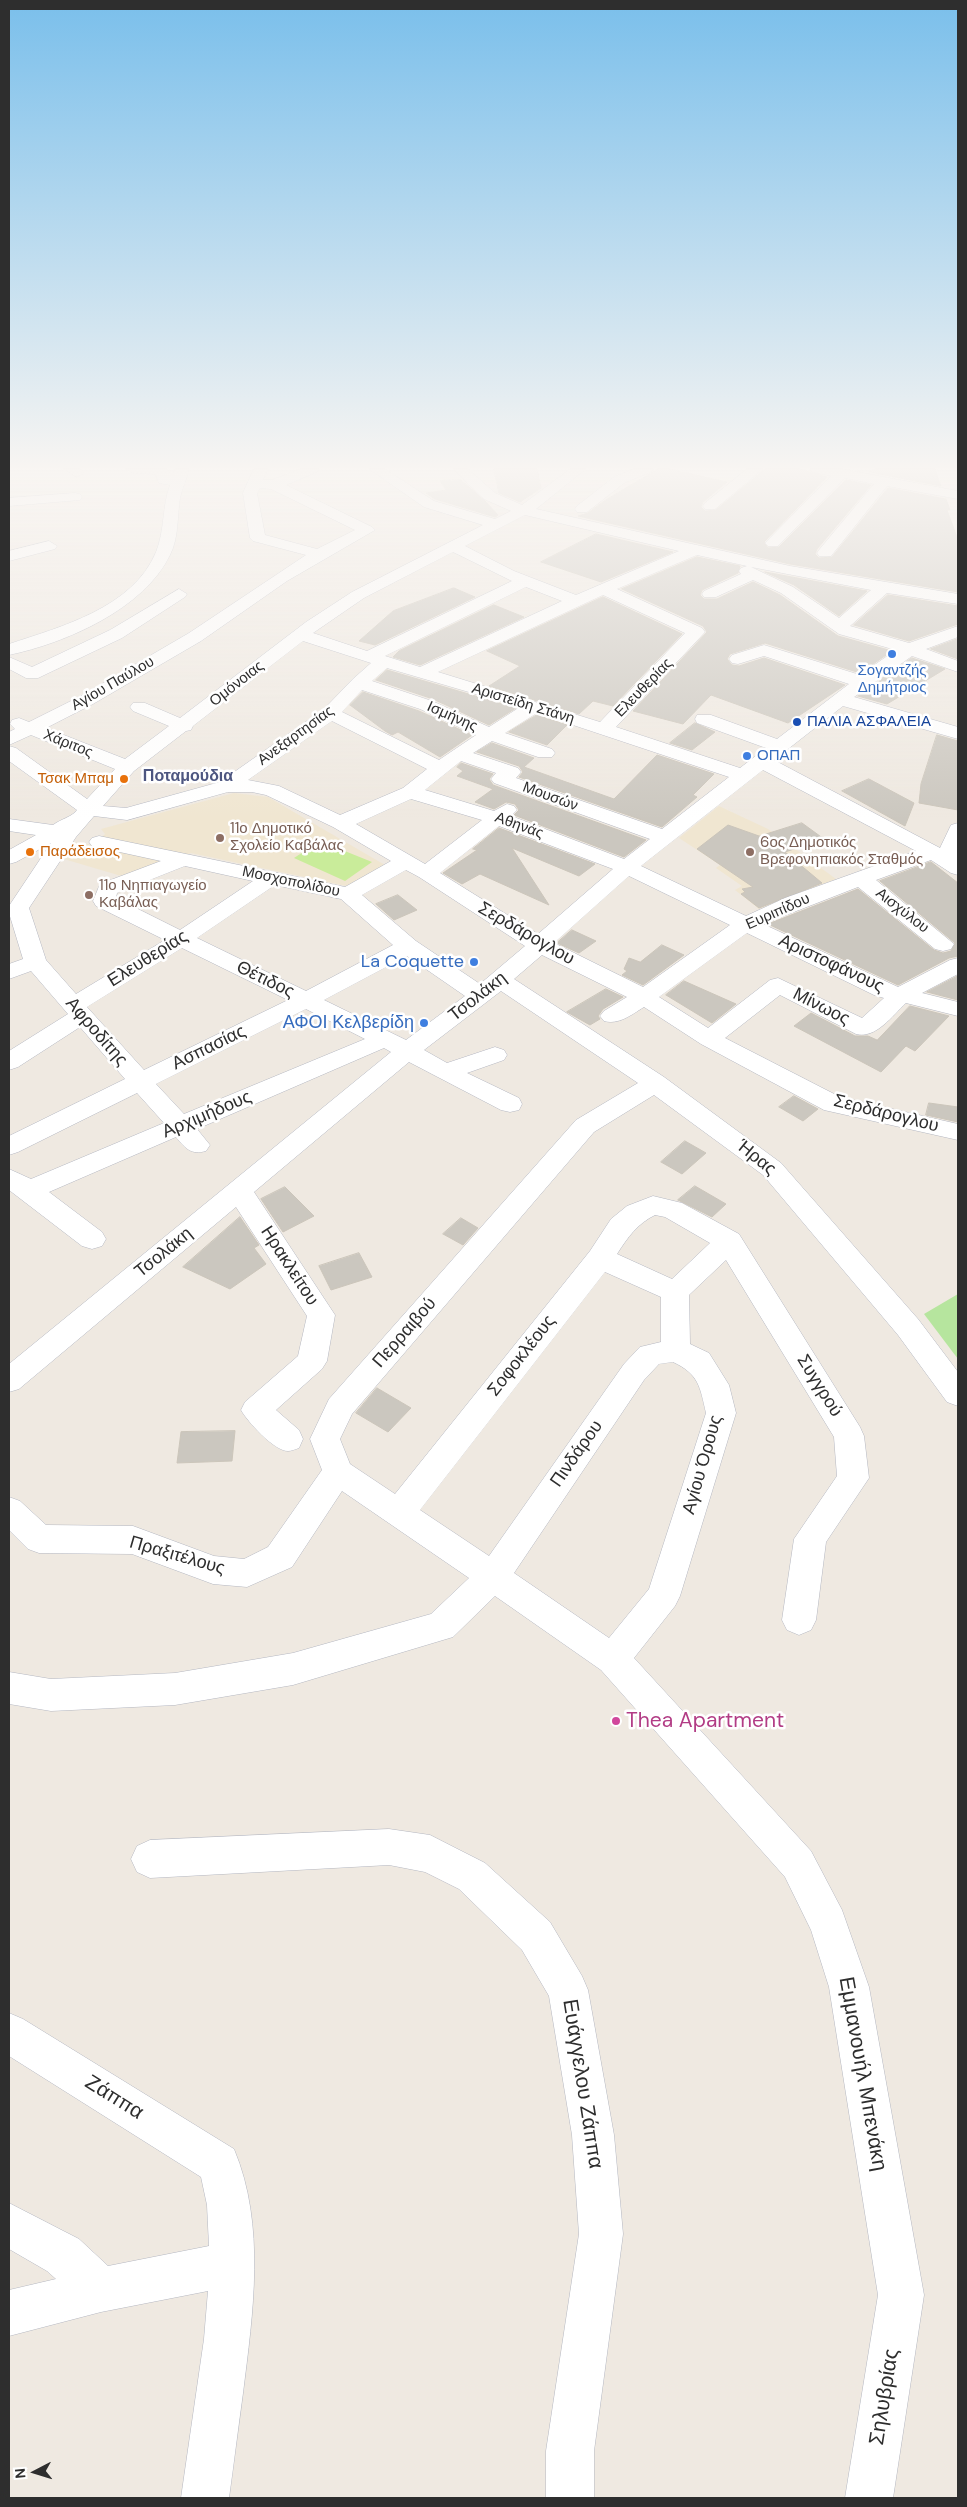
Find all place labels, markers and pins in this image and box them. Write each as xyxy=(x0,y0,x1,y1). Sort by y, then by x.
marker: Σογαντζής Δημήτριος xyxy=(886,648,898,660)
place label: Σογαντζής Δημήτριος xyxy=(858,662,926,697)
place label: ΠΑΛΙΑ ΑΣΦΑΛΕΙΑ xyxy=(807,713,931,731)
marker: ΠΑΛΙΑ ΑΣΦΑΛΕΙΑ xyxy=(791,716,803,728)
place label: ΟΠΑΠ xyxy=(757,747,800,765)
marker: ΟΠΑΠ xyxy=(741,750,753,762)
place label: Τσακ Μπαμ xyxy=(38,770,114,788)
marker: Τσακ Μπαμ xyxy=(118,773,130,785)
place label: 11ο Δημοτικό Σχολείο Καβάλας xyxy=(230,820,344,855)
marker: 11ο Δημοτικό Σχολείο Καβάλας xyxy=(214,832,226,844)
place label: 6ος Δημοτικός Βρεφονηπιακός Σταθμός xyxy=(760,834,923,869)
place label: Παράδεισος xyxy=(40,843,120,861)
marker: Παράδεισος xyxy=(24,846,36,858)
marker: 6ος Δημοτικός Βρεφονηπιακός Σταθμός xyxy=(744,846,756,858)
place label: 11ο Νηπιαγωγείο Καβάλας xyxy=(99,877,207,912)
marker: 11ο Νηπιαγωγείο Καβάλας xyxy=(83,889,95,901)
place label: La Coquette xyxy=(361,951,464,973)
marker: La Coquette xyxy=(468,956,480,968)
place label: ΑΦΟΙ Κελβερίδη xyxy=(283,1012,414,1034)
marker: ΑΦΟΙ Κελβερίδη xyxy=(418,1017,430,1029)
place label: Thea Apartment xyxy=(626,1708,784,1734)
marker: Thea Apartment xyxy=(610,1715,622,1727)

